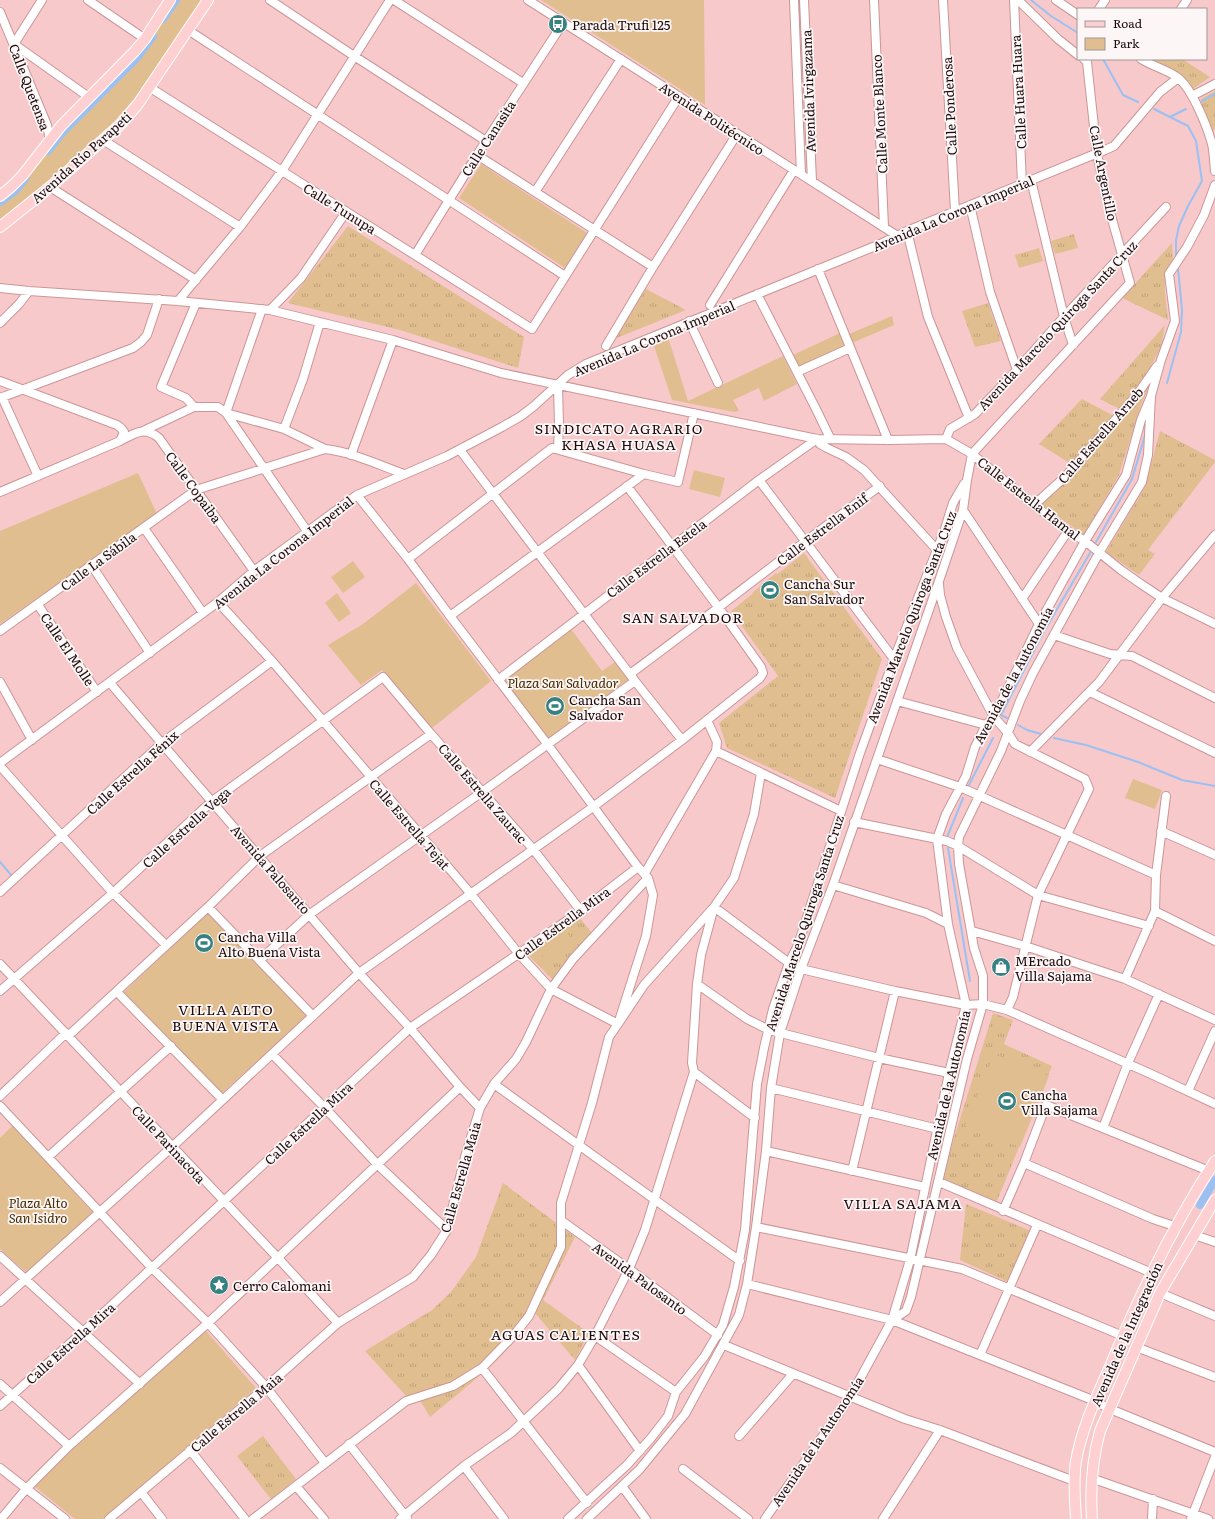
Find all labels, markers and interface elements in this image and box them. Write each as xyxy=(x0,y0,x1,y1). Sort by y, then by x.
legend xyxy=(1077,8,1207,60)
bus stop icon: Parada Trufi 125 xyxy=(547,13,569,35)
text: Road xyxy=(1113,14,1143,32)
place label: Parada Trufi 125 xyxy=(572,15,671,34)
street label: Avenida Ivirgazama xyxy=(796,29,820,153)
street label: Calle Huara Huara xyxy=(1006,34,1030,150)
text: Park xyxy=(1113,34,1140,52)
street label: Calle Quetensa xyxy=(5,41,55,133)
street label: Calle Monte Blanco xyxy=(866,54,892,174)
street label: Calle Ponderosa xyxy=(937,56,961,156)
street label: Avenida Politécnico xyxy=(656,77,769,159)
street label: Calle Canasita xyxy=(456,96,520,180)
street label: Avenida Río Parapeti xyxy=(27,106,136,207)
street label: Calle Argentillo xyxy=(1085,124,1123,223)
street label: Avenida La Corona Imperial xyxy=(870,170,1037,256)
street label: Calle Tunupa xyxy=(300,178,380,238)
street label: Avenida Marcelo Quiroga Santa Cruz xyxy=(973,236,1141,414)
street label: Avenida La Corona Imperial xyxy=(571,295,738,381)
street label: Calle Estrella Arneb xyxy=(1053,383,1147,487)
district label: SINDICATO AGRARIO KHASA HUASA xyxy=(535,418,703,454)
street label: Calle Copaiba xyxy=(161,447,227,527)
street label: Calle Estrella Hamal xyxy=(974,452,1085,545)
street label: Calle Estrella Enif xyxy=(772,488,872,570)
street label: Avenida La Corona Imperial xyxy=(209,491,358,613)
street label: Avenida Marcelo Quiroga Santa Cruz xyxy=(862,508,960,726)
street label: Calle Estrella Estela xyxy=(602,514,710,602)
street label: Calle La Sábila xyxy=(56,527,140,595)
place label: Cancha Sur San Salvador xyxy=(784,574,865,608)
sports icon: Cancha Sur San Salvador xyxy=(759,579,781,601)
street label: Avenida de la Autonomía xyxy=(969,603,1057,747)
district label: SAN SALVADOR xyxy=(622,607,744,627)
street label: Calle El Molle xyxy=(36,609,100,690)
park label: Plaza San Salvador xyxy=(507,673,619,692)
place label: Cancha San Salvador xyxy=(569,690,641,724)
sports icon: Cancha San Salvador xyxy=(544,695,566,717)
street label: Calle Estrella Fénix xyxy=(82,725,183,819)
street label: Calle Estrella Zaurac xyxy=(434,739,532,847)
street label: Calle Estrella Tejat xyxy=(365,774,455,874)
street label: Calle Estrella Vega xyxy=(138,782,234,872)
street label: Avenida Marcelo Quiroga Santa Cruz xyxy=(760,813,848,1033)
street label: Avenida Palosanto xyxy=(227,820,316,918)
street label: Calle Estrella Mira xyxy=(510,882,614,964)
place label: Cancha Villa Alto Buena Vista xyxy=(218,927,320,961)
sports icon: Cancha Villa Alto Buena Vista xyxy=(193,932,215,954)
place label: MErcado Villa Sajama xyxy=(1015,951,1092,985)
shop icon: MErcado Villa Sajama xyxy=(990,956,1012,978)
district label: VILLA ALTO BUENA VISTA xyxy=(172,999,280,1035)
street label: Avenida de la Autonomía xyxy=(921,1008,975,1162)
street label: Calle Estrella Mira xyxy=(260,1077,356,1169)
place label: Cancha Villa Sajama xyxy=(1021,1085,1098,1119)
sports icon: Cancha Villa Sajama xyxy=(996,1090,1018,1112)
street label: Calle Parinacota xyxy=(128,1101,210,1187)
street label: Calle Estrella Maia xyxy=(435,1119,485,1235)
park label: Plaza Alto San Isidro xyxy=(9,1193,67,1227)
district label: VILLA SAJAMA xyxy=(844,1193,962,1213)
street label: Avenida Palosanto xyxy=(589,1237,692,1319)
street label: Avenida de la Integración xyxy=(1085,1258,1167,1409)
place icon: Cerro Calomani xyxy=(208,1274,230,1296)
place label: Cerro Calomani xyxy=(233,1276,332,1295)
street label: Calle Estrella Mira xyxy=(21,1298,119,1388)
district label: AGUAS CALIENTES xyxy=(491,1324,641,1344)
street label: Calle Estrella Maia xyxy=(186,1368,286,1456)
street label: Avenida de la Autonomía xyxy=(766,1372,868,1510)

